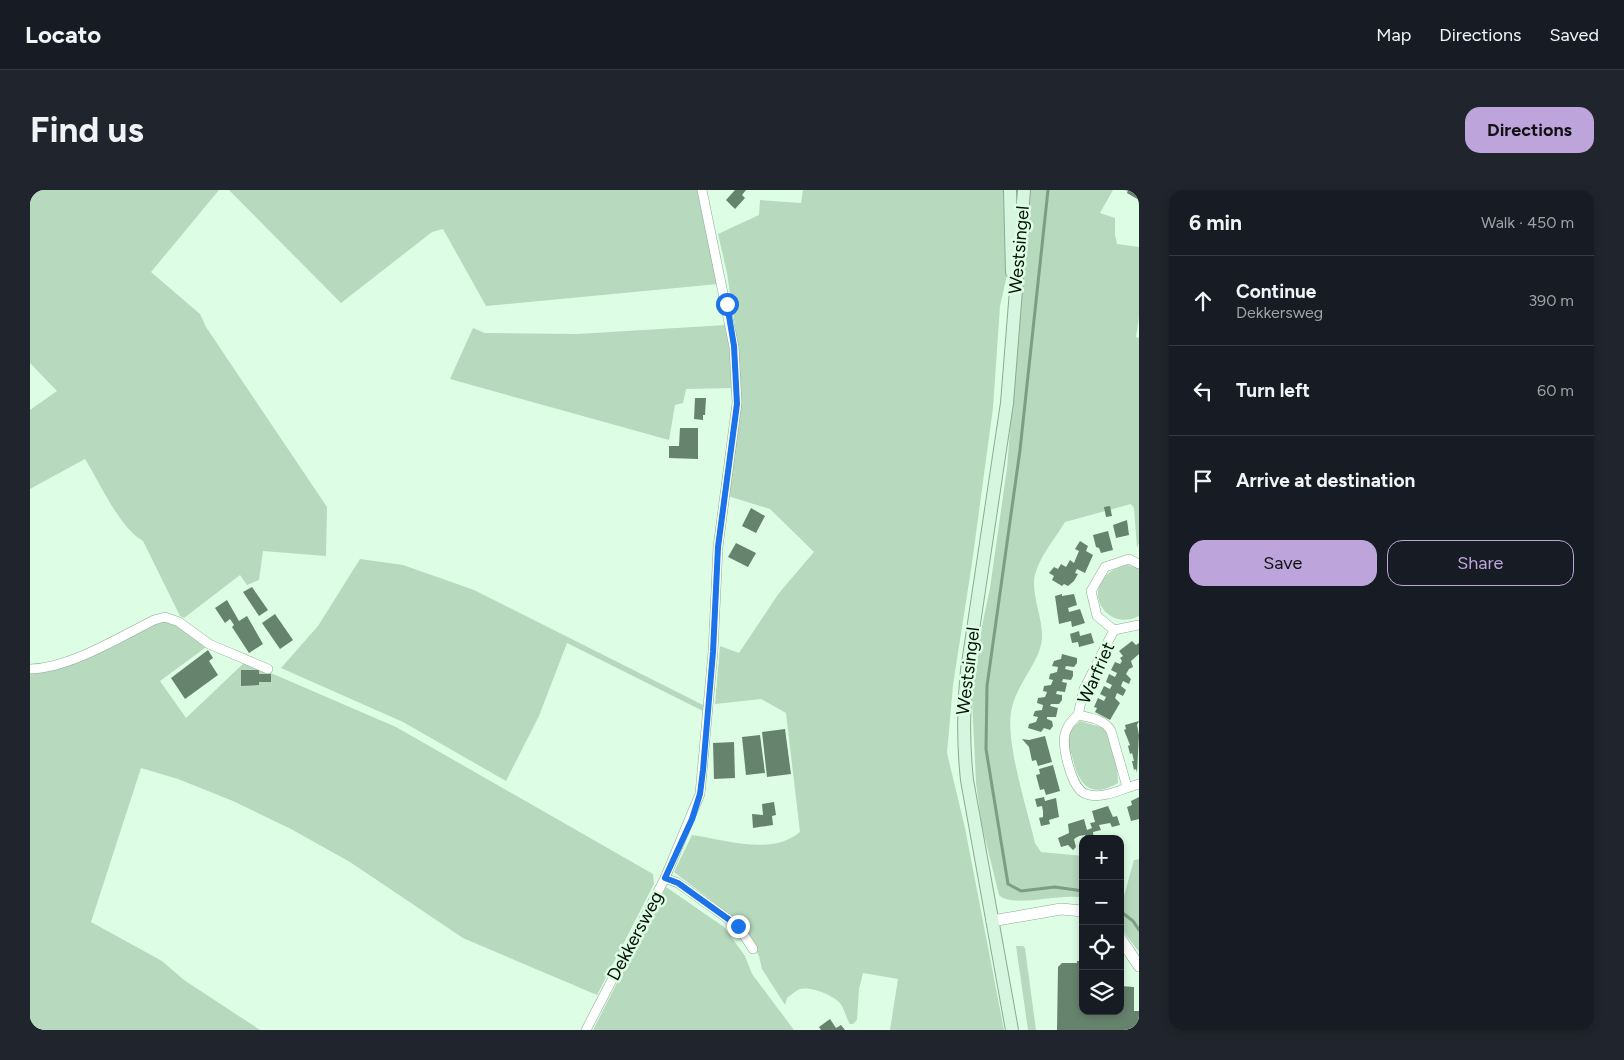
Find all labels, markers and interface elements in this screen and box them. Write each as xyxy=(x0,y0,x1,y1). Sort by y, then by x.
text: Locato xyxy=(25,20,101,49)
text: Map xyxy=(1376,24,1411,46)
text: Directions xyxy=(1439,24,1521,46)
text: Saved xyxy=(1549,24,1599,46)
button: Directions xyxy=(1465,107,1594,153)
text: Find us xyxy=(30,109,144,151)
street label: Westsingel xyxy=(1004,205,1034,295)
text: 6 min xyxy=(1189,210,1242,235)
text: Walk · 450 m xyxy=(1481,213,1574,232)
text: Continue xyxy=(1236,280,1316,303)
icon: ahead xyxy=(1189,287,1217,315)
text: 390 m xyxy=(1528,291,1574,310)
route start xyxy=(716,293,739,316)
text: Dekkersweg xyxy=(1236,303,1323,322)
icon: left xyxy=(1189,377,1217,405)
text: Turn left xyxy=(1236,379,1310,402)
text: 60 m xyxy=(1537,381,1574,400)
icon: arrive xyxy=(1189,467,1217,495)
text: Arrive at destination xyxy=(1236,469,1415,492)
button: Save xyxy=(1189,540,1377,586)
button: Share xyxy=(1387,540,1574,586)
street label: Westsingel xyxy=(952,626,984,716)
street label: Warfriet xyxy=(1073,639,1119,707)
map controls xyxy=(1079,835,1124,1015)
button: + xyxy=(1079,835,1124,880)
button: − xyxy=(1079,880,1124,925)
street label: Dekkersweg xyxy=(602,888,668,984)
route end xyxy=(727,915,750,938)
button: locate xyxy=(1079,925,1124,970)
button: layers xyxy=(1079,970,1124,1015)

